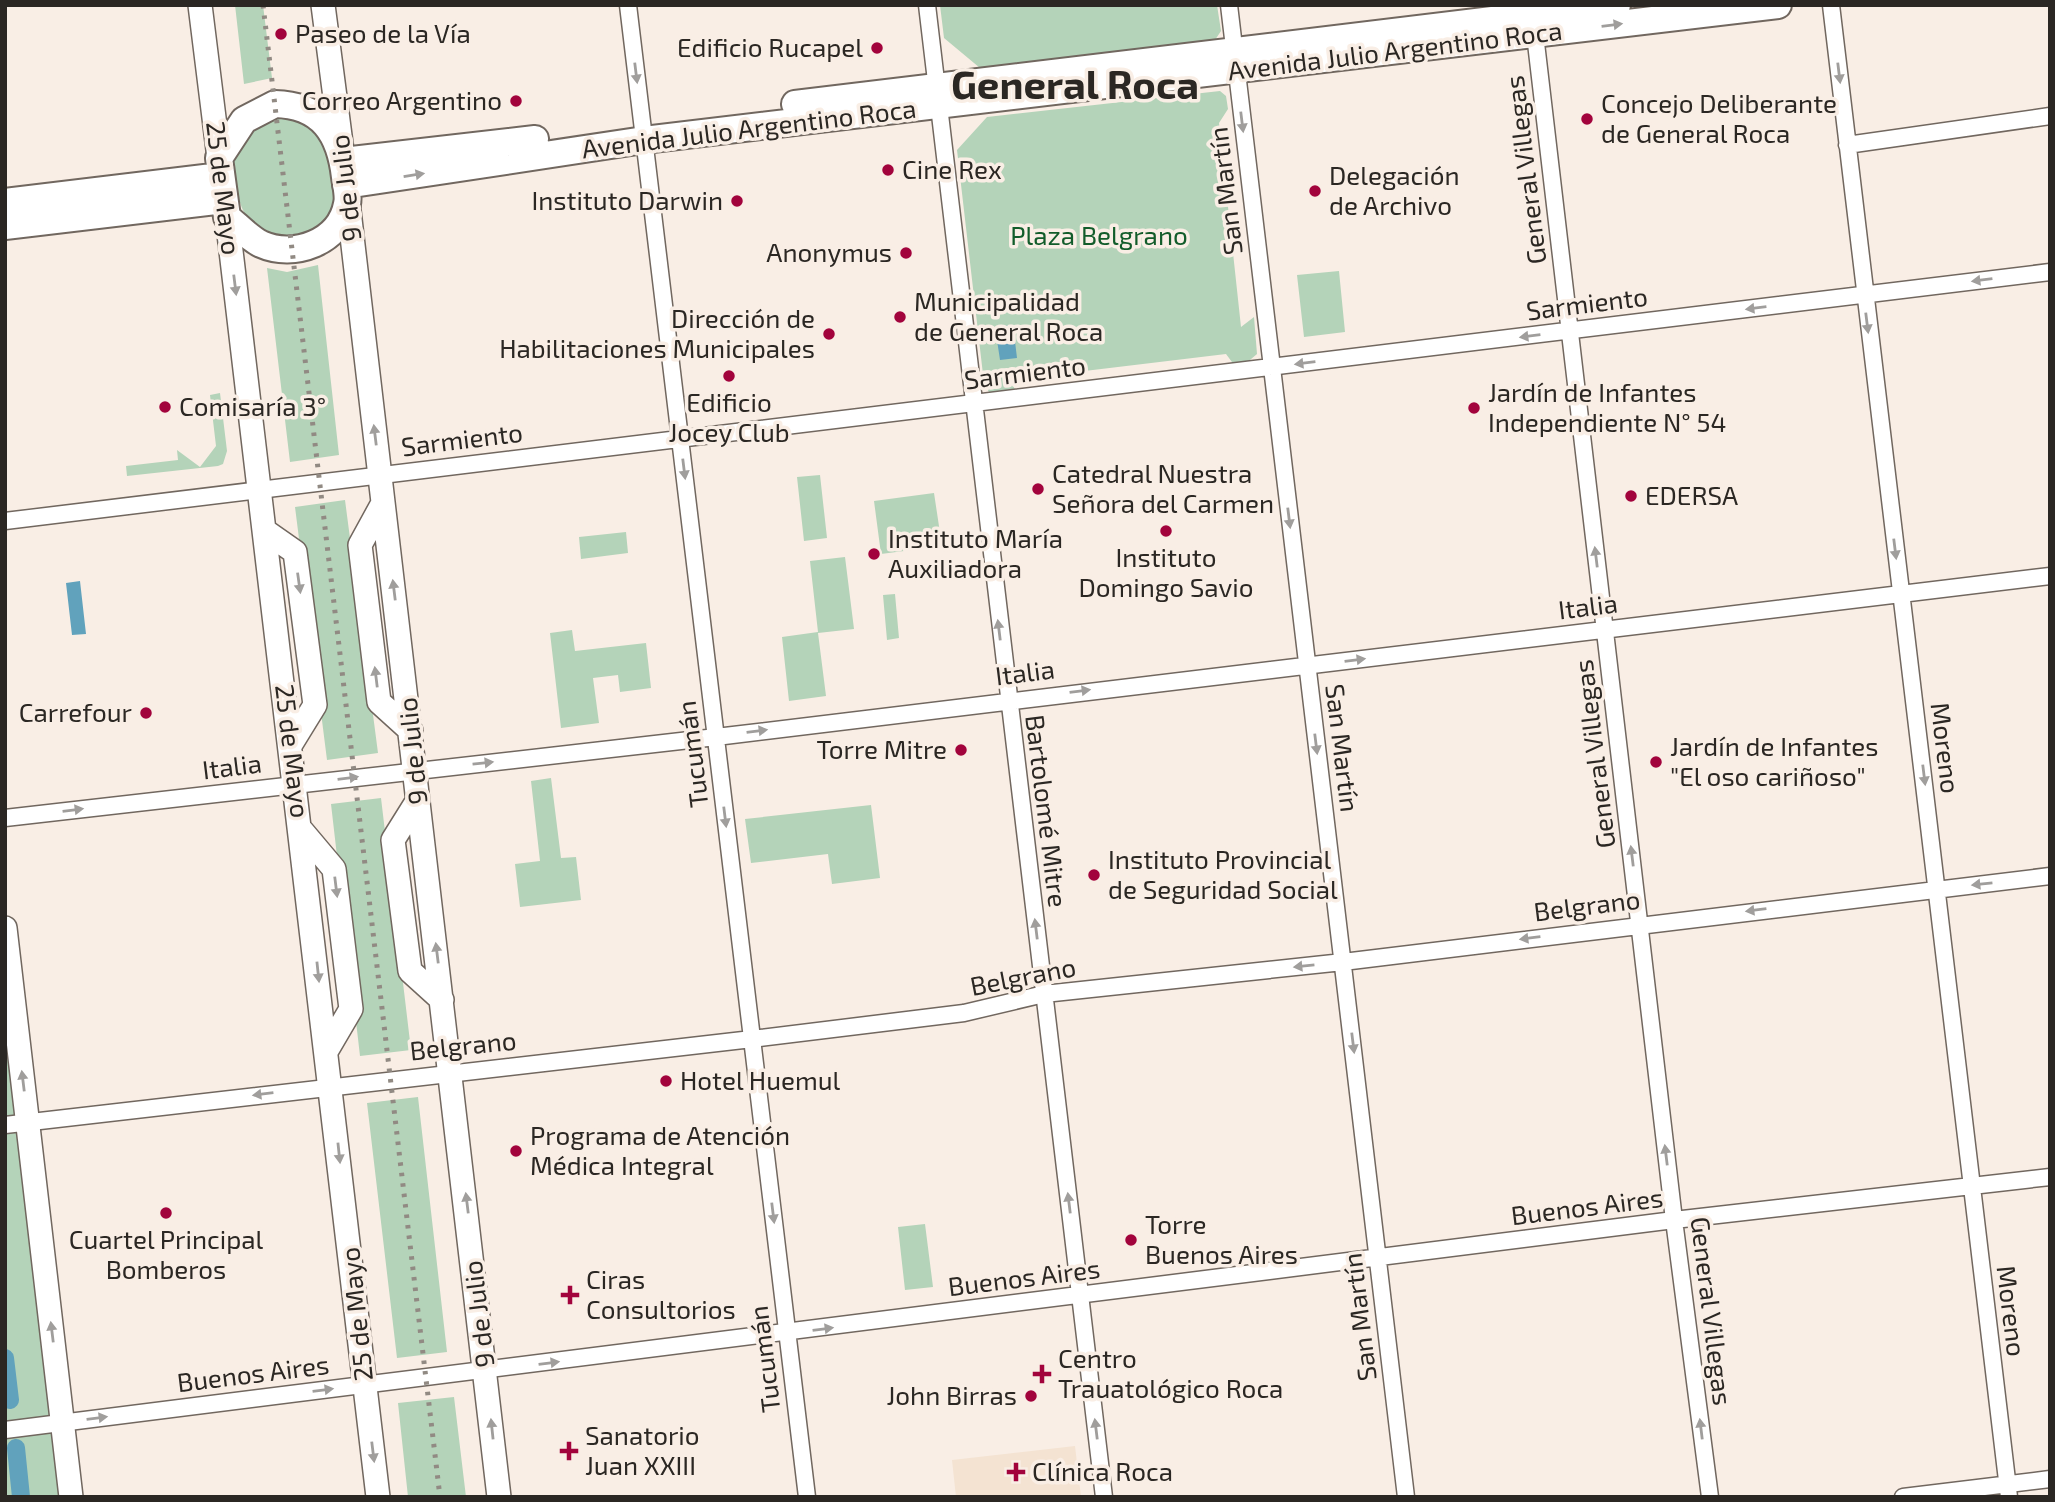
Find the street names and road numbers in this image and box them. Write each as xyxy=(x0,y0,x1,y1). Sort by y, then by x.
street label: Avenida Julio Argentino Roca xyxy=(1226,14,1564,85)
street label: General Villegas xyxy=(1498,74,1551,266)
street label: Avenida Julio Argentino Roca xyxy=(580,92,918,163)
street label: 25 de Mayo xyxy=(201,119,248,256)
street label: San Martín xyxy=(1201,125,1248,257)
street label: 9 de Julio xyxy=(323,133,366,243)
street label: Sarmiento xyxy=(1524,280,1649,325)
street label: Sarmiento xyxy=(962,349,1087,394)
street label: Sarmiento xyxy=(399,416,524,461)
street label: Italia xyxy=(1556,587,1619,625)
street label: Italia xyxy=(993,653,1056,691)
street label: General Villegas xyxy=(1567,658,1620,850)
street label: 25 de Mayo xyxy=(270,682,317,819)
street label: San Martín xyxy=(1320,682,1367,814)
street label: 9 de Julio xyxy=(390,696,433,806)
street label: Tucumán xyxy=(670,699,713,809)
street label: Moreno xyxy=(1926,701,1967,795)
street label: Bartolomé Mitre xyxy=(1020,713,1075,909)
street label: Italia xyxy=(200,747,263,785)
street label: Belgrano xyxy=(1532,883,1642,926)
street label: Belgrano xyxy=(967,950,1078,1001)
street label: Belgrano xyxy=(408,1024,518,1066)
street label: Buenos Aires xyxy=(1509,1181,1665,1230)
street label: General Villegas xyxy=(1686,1215,1739,1407)
street label: 25 de Mayo xyxy=(333,1246,378,1383)
street label: San Martín xyxy=(1335,1251,1382,1383)
street label: Buenos Aires xyxy=(946,1252,1102,1301)
street label: 9 de Julio xyxy=(456,1259,499,1369)
street label: Moreno xyxy=(1992,1264,2033,1358)
street label: Tucumán xyxy=(742,1304,785,1414)
street label: Buenos Aires xyxy=(175,1348,331,1397)

